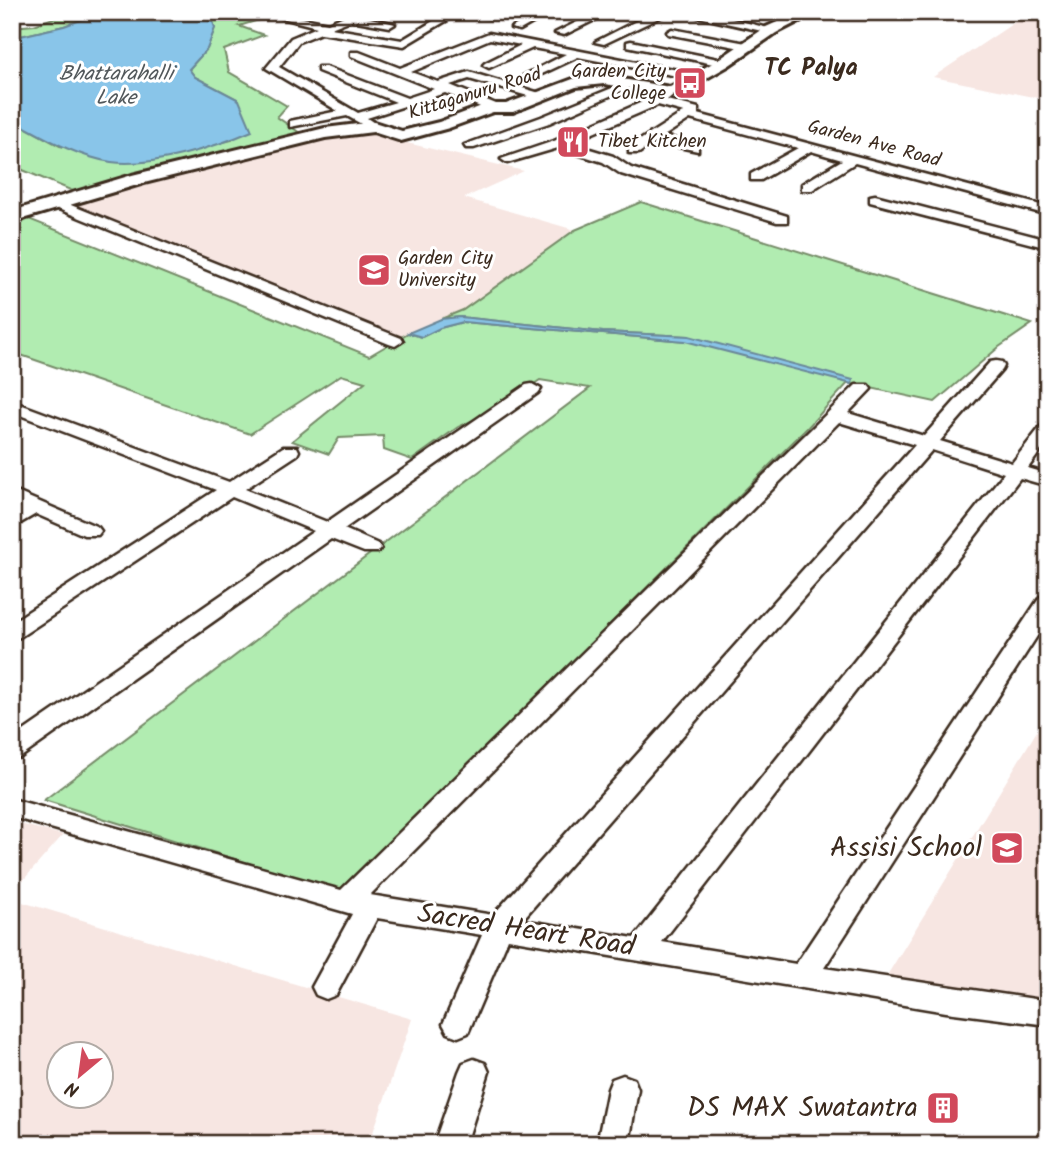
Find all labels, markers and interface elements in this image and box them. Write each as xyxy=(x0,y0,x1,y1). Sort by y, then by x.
district label: TC Palya xyxy=(764,49,858,88)
place label: Garden City College xyxy=(571,57,667,109)
water label: Bhattarahalli Lake xyxy=(59,58,177,115)
street label: Kittaganuru Road xyxy=(405,59,546,128)
bus stop icon: Garden City College xyxy=(671,64,709,102)
street label: Garden Ave Road xyxy=(804,112,944,176)
restaurant icon: Tibet Kitchen xyxy=(554,123,592,161)
place label: Tibet Kitchen xyxy=(598,127,707,157)
place label: Garden City University xyxy=(398,244,494,296)
school or university icon: Garden City University xyxy=(355,251,393,289)
place label: Assisi School xyxy=(830,826,982,871)
school or university icon: Assisi School xyxy=(988,829,1026,867)
street label: Sacred Heart Road xyxy=(414,892,639,971)
north arrow xyxy=(46,1040,116,1110)
text: N xyxy=(60,1072,85,1104)
place label: DS MAX Swatantra xyxy=(687,1086,918,1131)
building icon: DS MAX Swatantra xyxy=(924,1089,962,1127)

